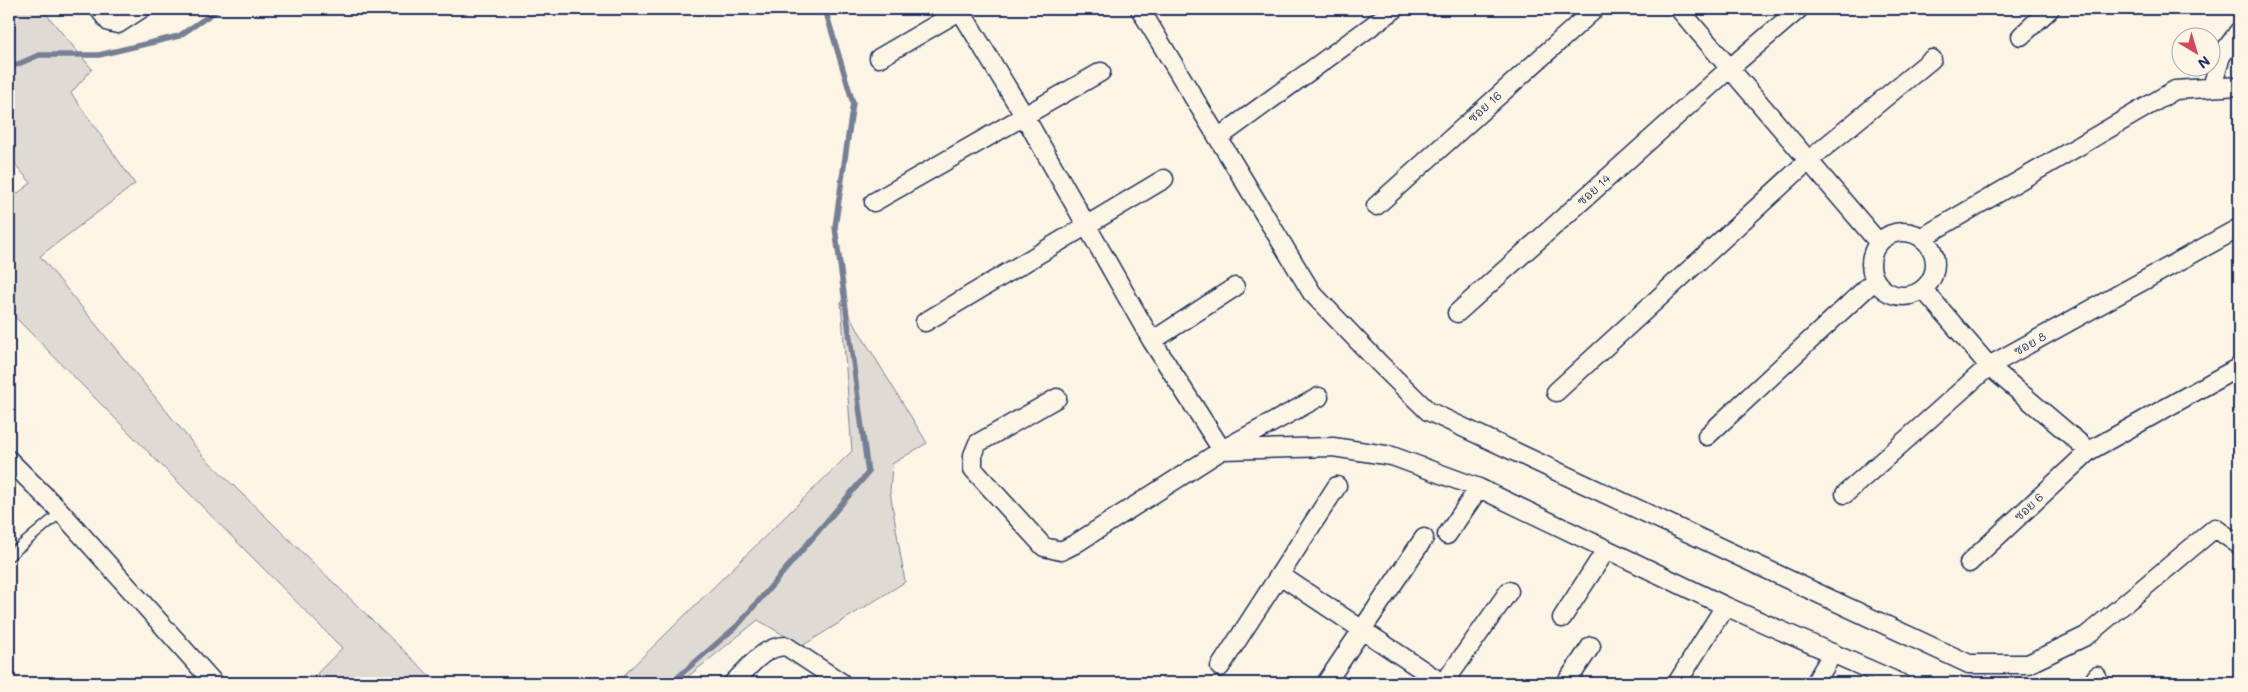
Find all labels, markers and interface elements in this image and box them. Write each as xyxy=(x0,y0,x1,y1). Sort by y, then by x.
north arrow xyxy=(2170,28,2220,78)
text: N xyxy=(2194,52,2214,73)
street label: ซอย 16 xyxy=(1464,87,1505,126)
street label: ซอย 14 xyxy=(1573,170,1614,209)
street label: ซอย 8 xyxy=(2010,328,2049,359)
street label: ซอย 6 xyxy=(2010,489,2046,524)

